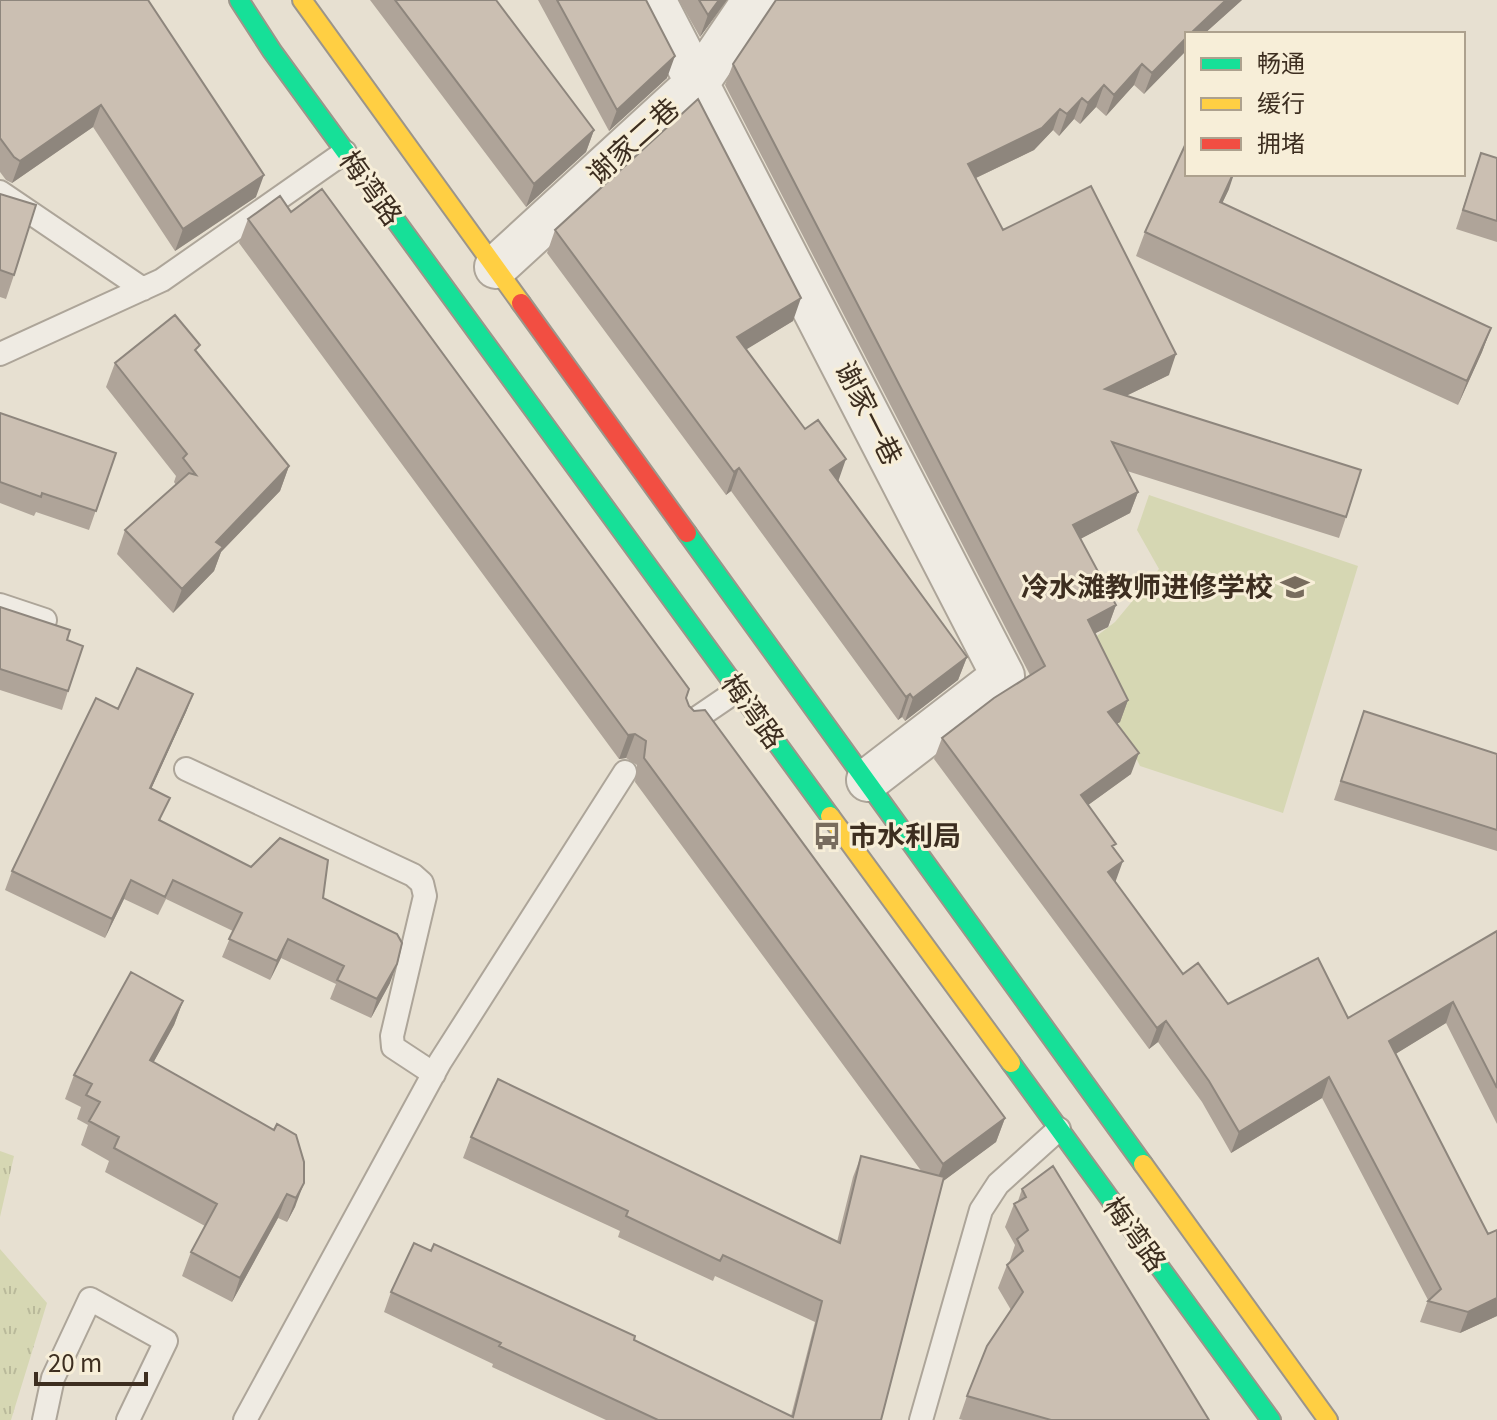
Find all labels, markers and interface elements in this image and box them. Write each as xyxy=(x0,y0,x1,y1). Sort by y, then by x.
legend xyxy=(1185,32,1465,176)
text: 畅通 xyxy=(1257,44,1305,79)
text: 缓行 xyxy=(1257,84,1305,119)
street label: 谢家二巷 xyxy=(577,87,687,192)
text: 拥堵 xyxy=(1257,124,1305,159)
street label: 梅湾路 xyxy=(332,141,413,233)
street label: 谢家一巷 xyxy=(828,353,914,471)
place label: 冷水滩教师进修学校 xyxy=(1021,565,1273,605)
school or university icon: 冷水滩教师进修学校 xyxy=(1280,572,1310,602)
street label: 梅湾路 xyxy=(714,664,795,756)
place label: 市水利局 xyxy=(849,814,961,854)
bus stop icon: 市水利局 xyxy=(812,821,842,851)
street label: 梅湾路 xyxy=(1096,1187,1177,1279)
scale bar xyxy=(36,1336,146,1386)
text: 20 m xyxy=(48,1344,102,1379)

